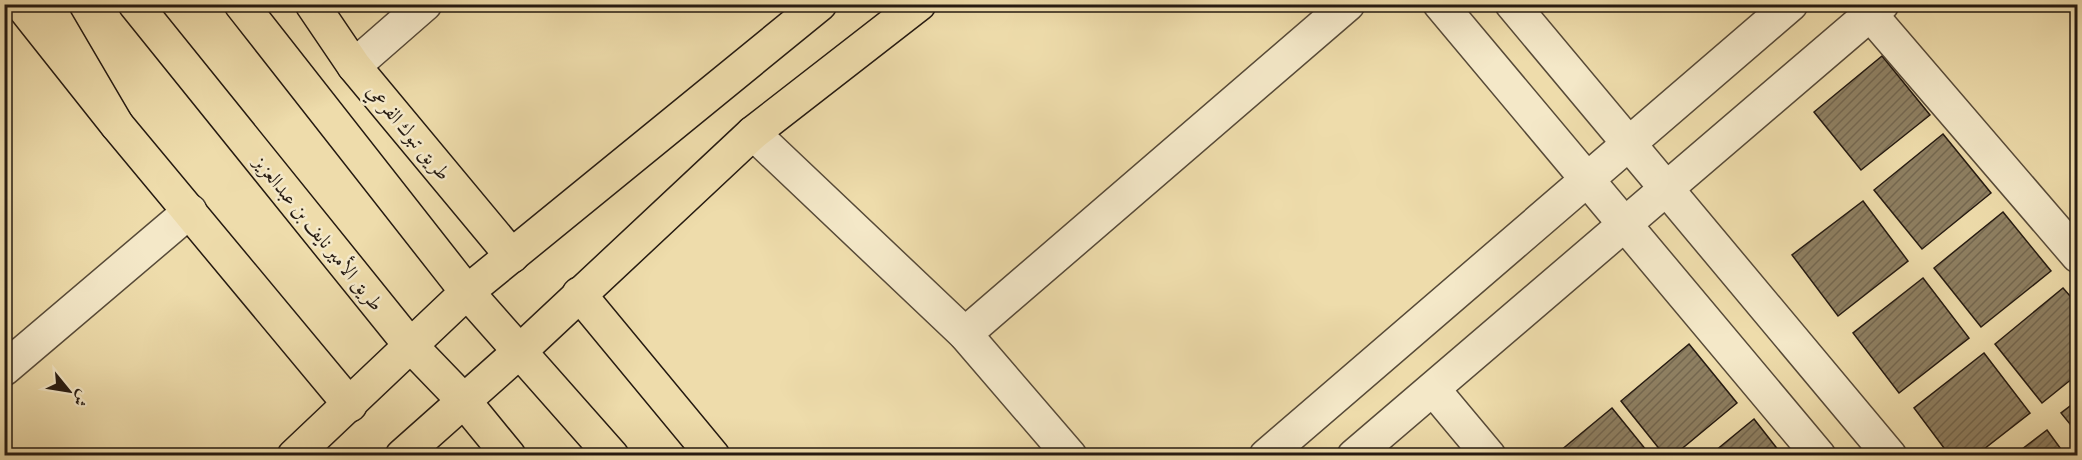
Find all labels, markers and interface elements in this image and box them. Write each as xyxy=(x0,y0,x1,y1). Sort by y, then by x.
street label: طريق تبوك الفرعي xyxy=(359,78,457,188)
street label: طريق الأمير نايف بن عبدالعزيز xyxy=(247,147,391,316)
north arrow xyxy=(39,361,99,421)
text: ش xyxy=(68,386,95,410)

